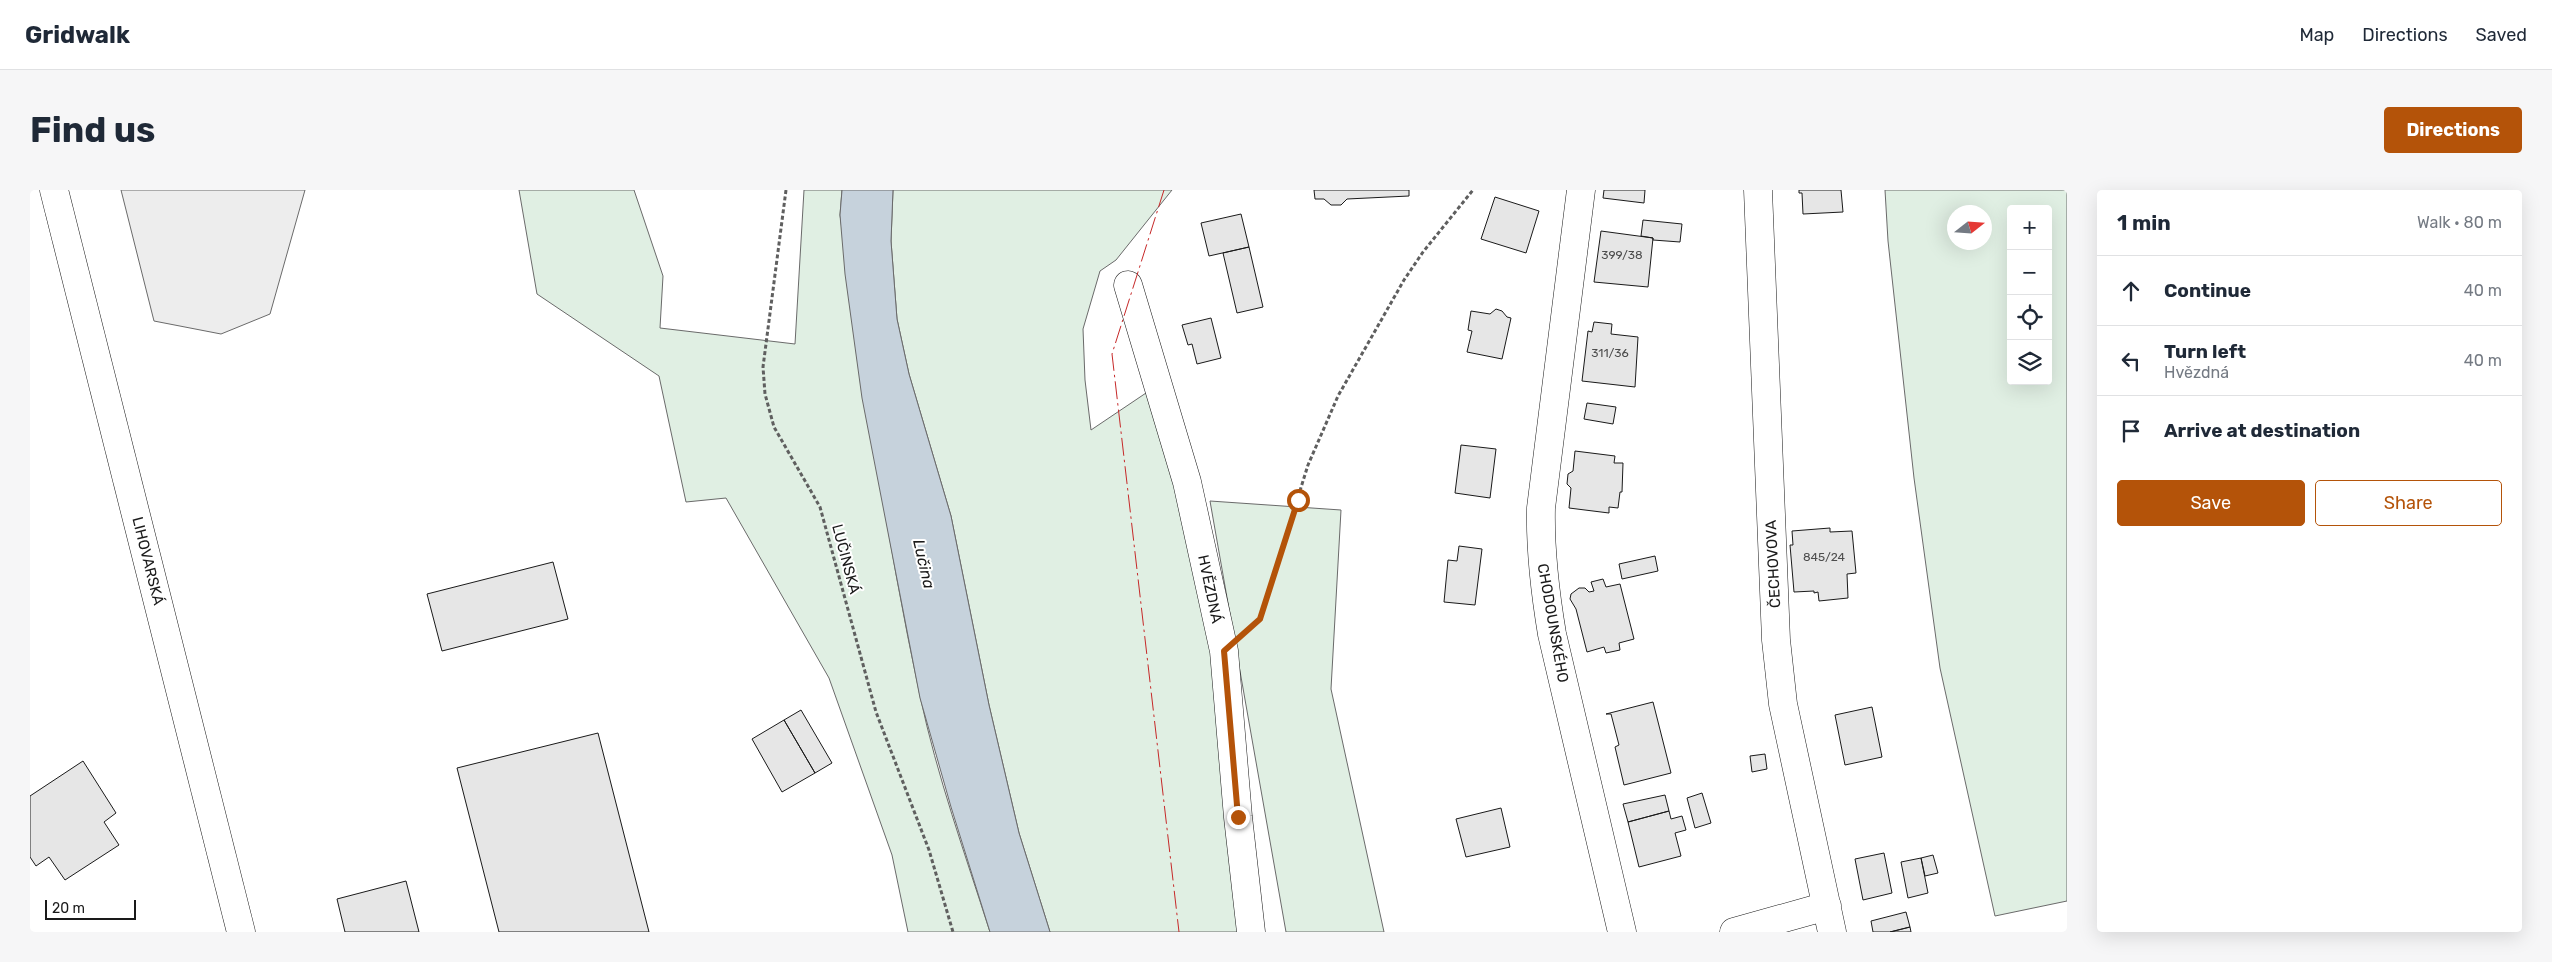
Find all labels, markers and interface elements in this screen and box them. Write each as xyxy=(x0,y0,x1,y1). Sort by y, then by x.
text: Gridwalk xyxy=(25,21,130,49)
text: Map xyxy=(2299,24,2334,46)
text: Directions xyxy=(2362,24,2448,46)
text: Saved xyxy=(2476,24,2527,46)
button: Directions xyxy=(2384,107,2522,153)
text: Find us xyxy=(30,109,155,151)
north arrow xyxy=(1947,205,1992,250)
map controls xyxy=(2007,205,2052,385)
button: + xyxy=(2007,205,2052,250)
text: 1 min xyxy=(2117,210,2171,235)
text: Walk · 80 m xyxy=(2417,213,2502,232)
house number: 399/38 xyxy=(1601,248,1643,262)
button: − xyxy=(2007,250,2052,295)
icon: ahead xyxy=(2117,277,2145,305)
text: Continue xyxy=(2164,279,2251,302)
text: 40 m xyxy=(2464,281,2502,300)
button: locate xyxy=(2007,295,2052,340)
button: layers xyxy=(2007,340,2052,385)
text: Turn left xyxy=(2164,340,2246,363)
house number: 311/36 xyxy=(1591,346,1629,360)
icon: left xyxy=(2117,347,2145,375)
text: 40 m xyxy=(2464,351,2502,370)
text: Hvězdná xyxy=(2164,363,2229,382)
icon: arrive xyxy=(2117,417,2145,445)
text: Arrive at destination xyxy=(2164,419,2360,442)
button: Save xyxy=(2117,480,2305,526)
button: Share xyxy=(2315,480,2502,526)
route start xyxy=(1287,489,1310,512)
street label: LIHOVARSKÁ xyxy=(128,515,168,607)
street label: ČECHOVOVA xyxy=(1762,520,1784,608)
street label: LUČINSKÁ xyxy=(828,522,864,596)
water label: Lučina xyxy=(909,537,939,591)
house number: 845/24 xyxy=(1803,550,1846,564)
street label: HVĚZDNÁ xyxy=(1194,553,1226,625)
street label: CHODOUNSKÉHO xyxy=(1534,562,1572,684)
route end xyxy=(1227,806,1250,829)
scale bar xyxy=(45,897,136,920)
text: 20 m xyxy=(52,900,85,917)

